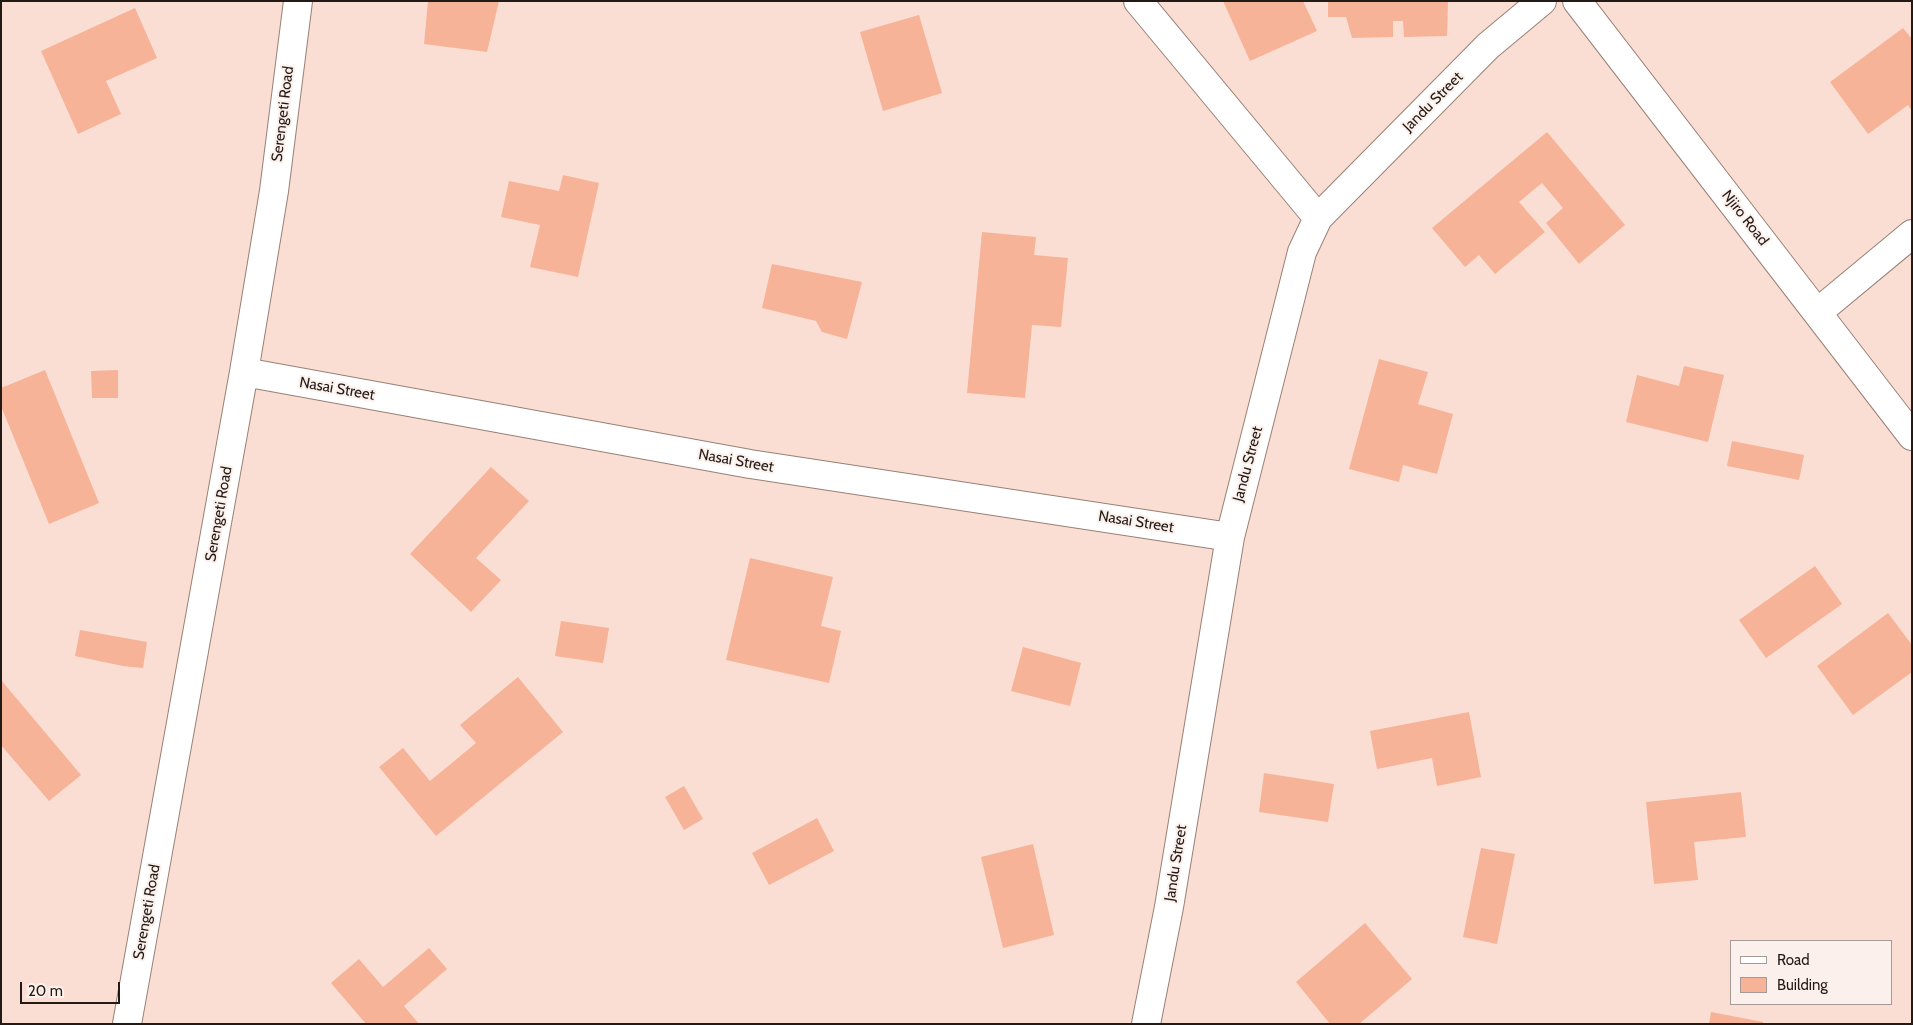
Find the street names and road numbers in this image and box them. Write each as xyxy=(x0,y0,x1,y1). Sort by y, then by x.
street label: Serengeti Road xyxy=(268,65,298,163)
street label: Jandu Street xyxy=(1399,68,1467,136)
street label: Njiro Road xyxy=(1718,187,1772,249)
street label: Nasai Street xyxy=(298,374,376,404)
street label: Jandu Street xyxy=(1229,424,1267,504)
street label: Nasai Street xyxy=(697,446,775,476)
street label: Serengeti Road xyxy=(202,465,236,563)
street label: Nasai Street xyxy=(1097,507,1175,537)
street label: Jandu Street xyxy=(1161,823,1191,903)
street label: Serengeti Road xyxy=(130,863,164,961)

